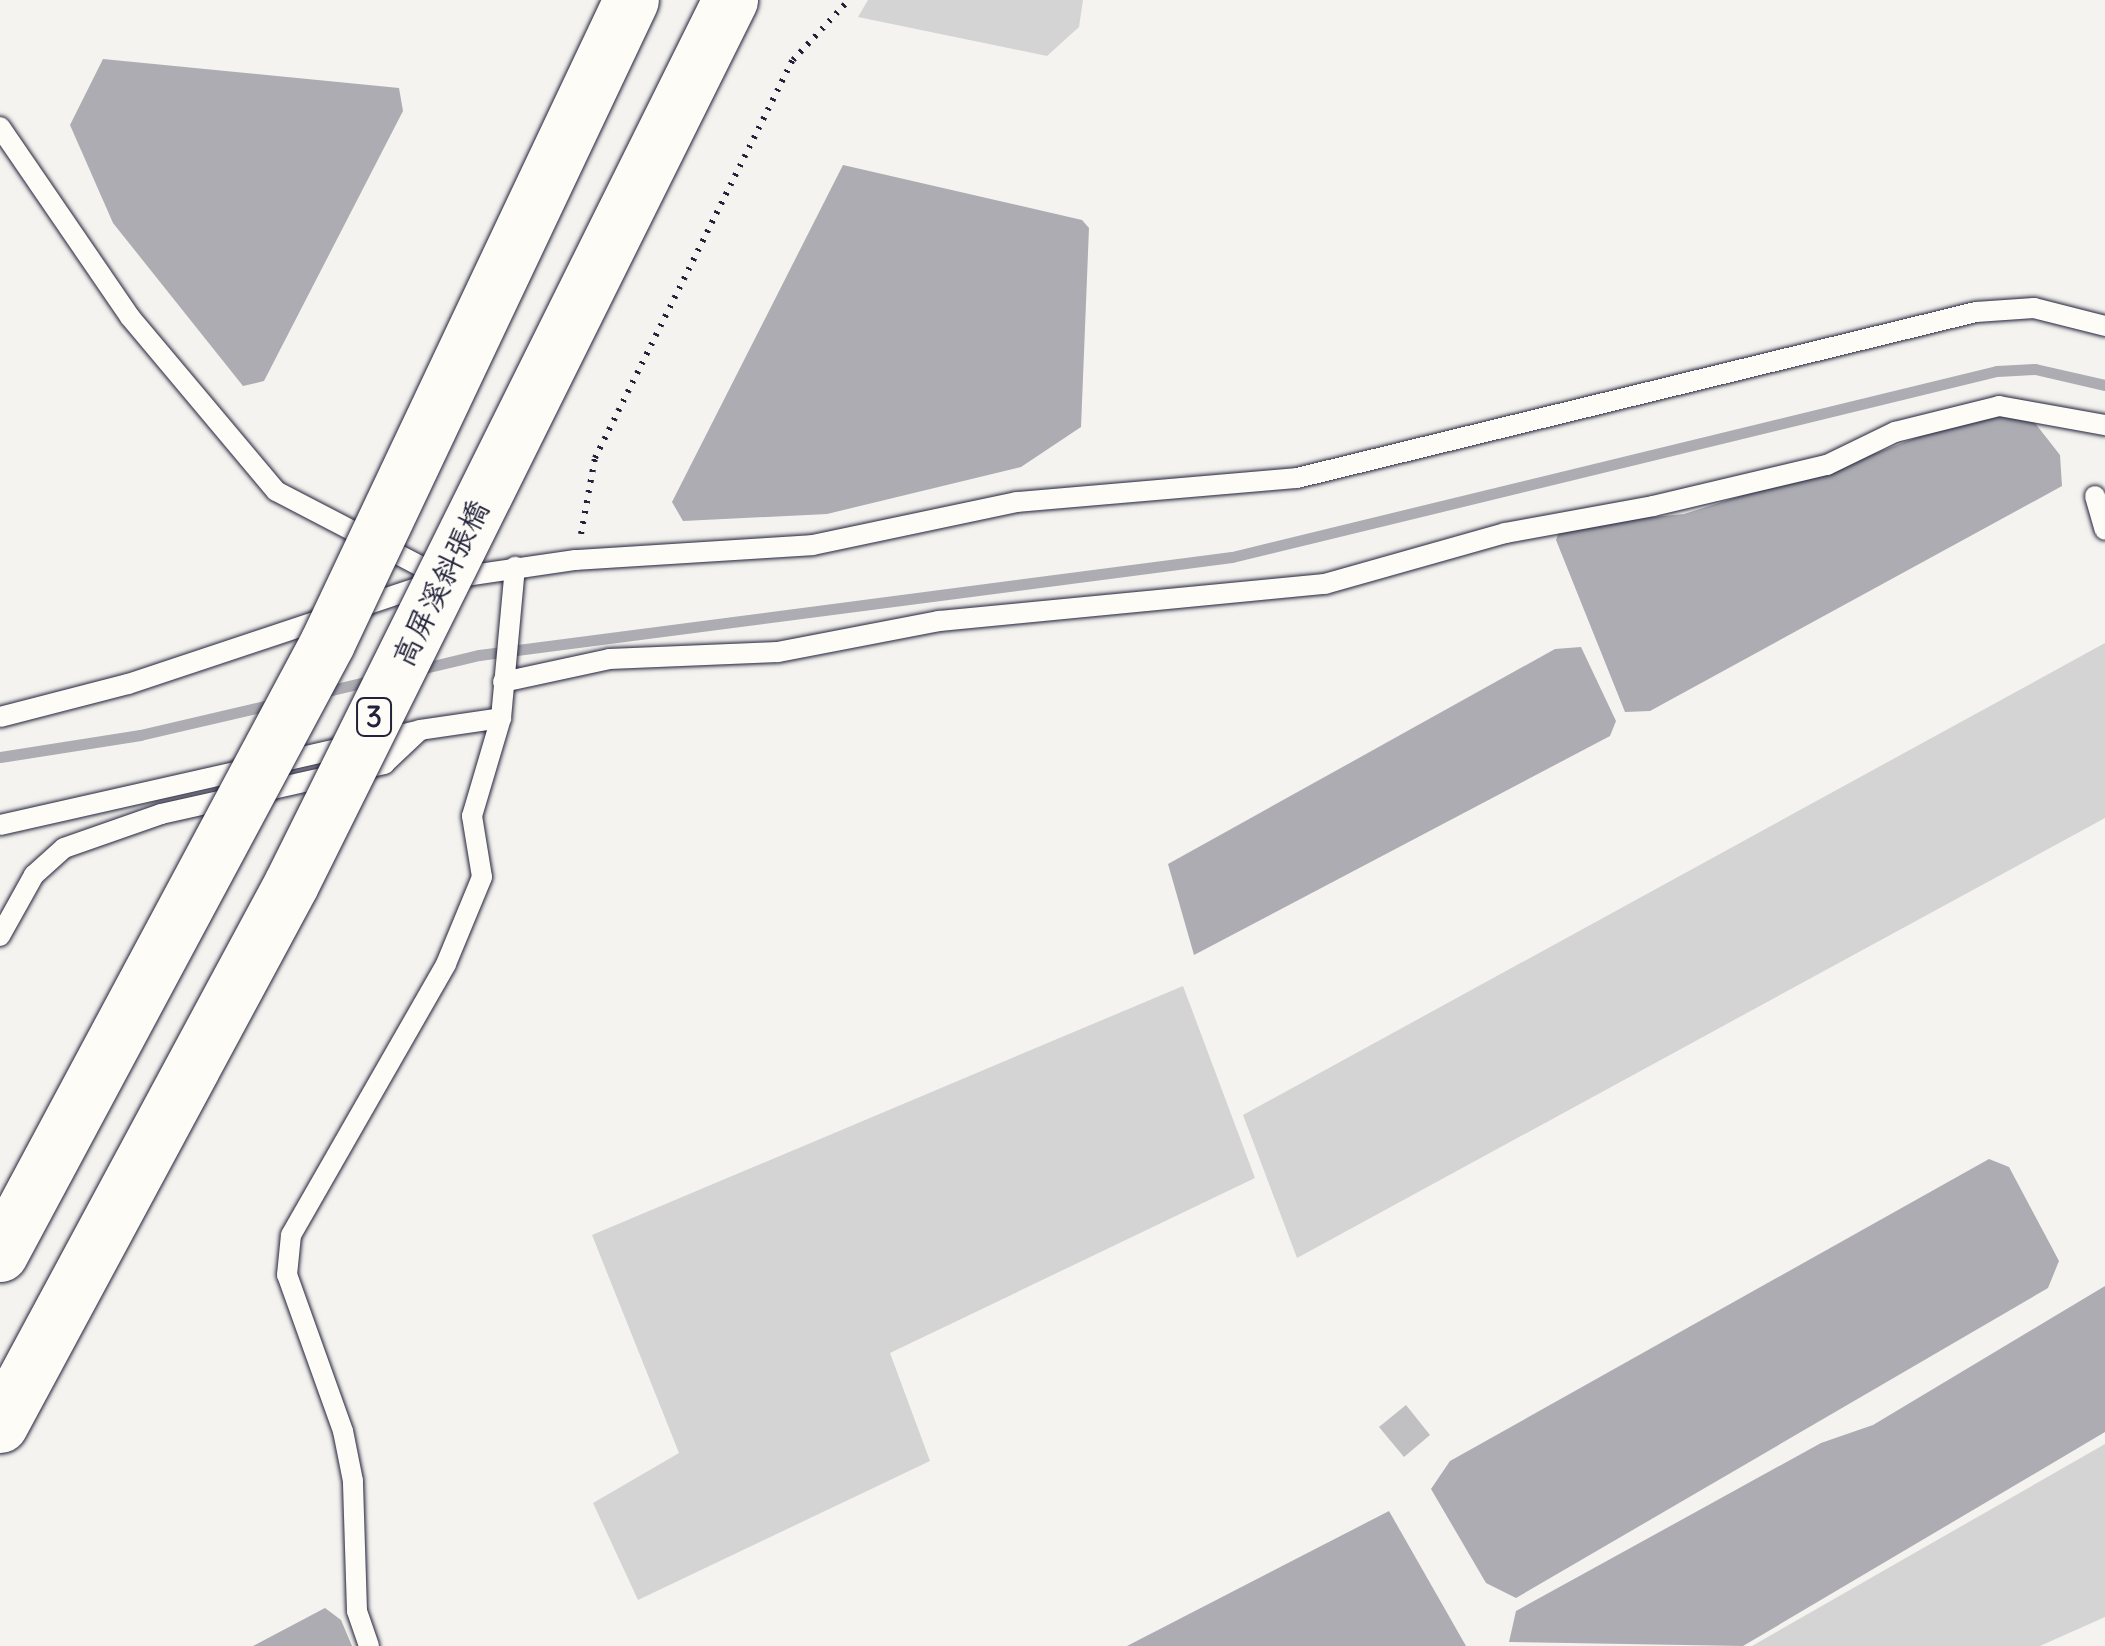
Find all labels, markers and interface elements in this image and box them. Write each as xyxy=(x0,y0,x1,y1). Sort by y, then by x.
street label: 高屏溪斜張橋 xyxy=(384,494,496,672)
road number: 3 xyxy=(354,694,394,740)

